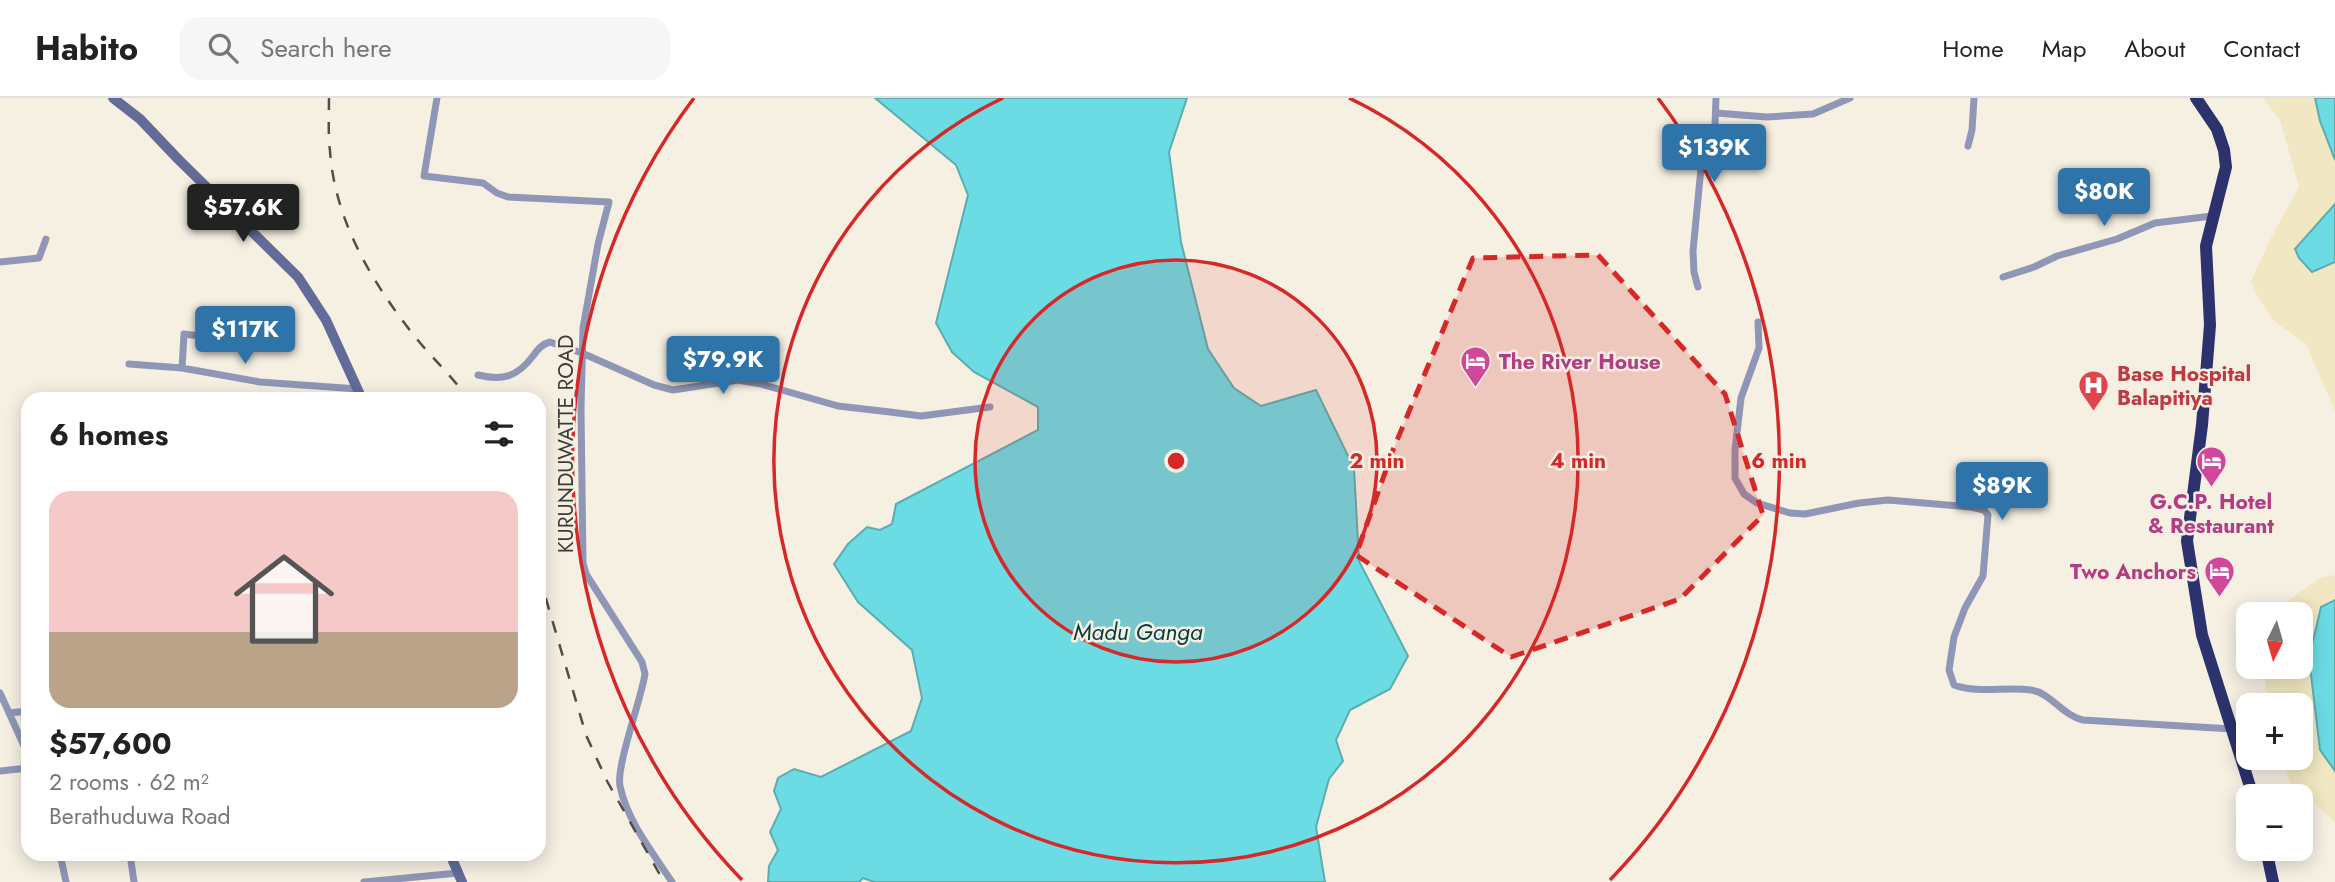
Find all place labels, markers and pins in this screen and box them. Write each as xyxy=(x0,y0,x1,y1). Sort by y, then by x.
pin: $139K xyxy=(1665,125,1763,184)
pin: $80K xyxy=(2063,169,2145,228)
pin: $57.6K xyxy=(186,184,300,244)
pin: $117K xyxy=(196,306,294,366)
pin: $79.9K xyxy=(666,336,780,396)
hotel icon: The River House xyxy=(1459,345,1493,389)
place label: The River House xyxy=(1499,347,1661,377)
place label: Base Hospital Balapitiya xyxy=(2117,359,2251,413)
hospital icon: Base Hospital Balapitiya xyxy=(2077,369,2111,413)
hotel icon: G.C.P. Hotel & Restaurant xyxy=(2194,445,2228,489)
centre of rings xyxy=(1164,449,1188,473)
pin: $89K xyxy=(1961,462,2043,522)
place label: G.C.P. Hotel & Restaurant xyxy=(2148,487,2274,541)
hotel icon: Two Anchors xyxy=(2202,555,2236,599)
place label: Two Anchors xyxy=(2070,557,2196,587)

